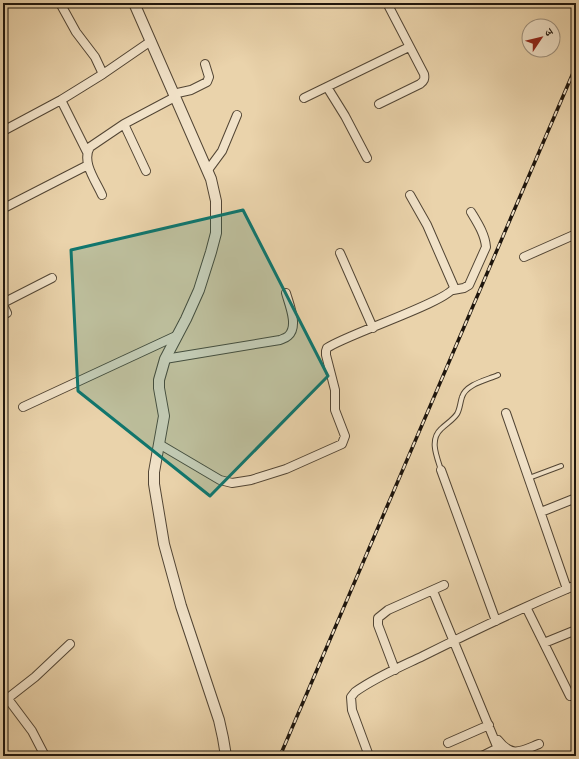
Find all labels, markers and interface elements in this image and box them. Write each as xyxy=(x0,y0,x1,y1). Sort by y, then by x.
north arrow xyxy=(521,18,561,58)
text: उ xyxy=(540,25,557,41)

